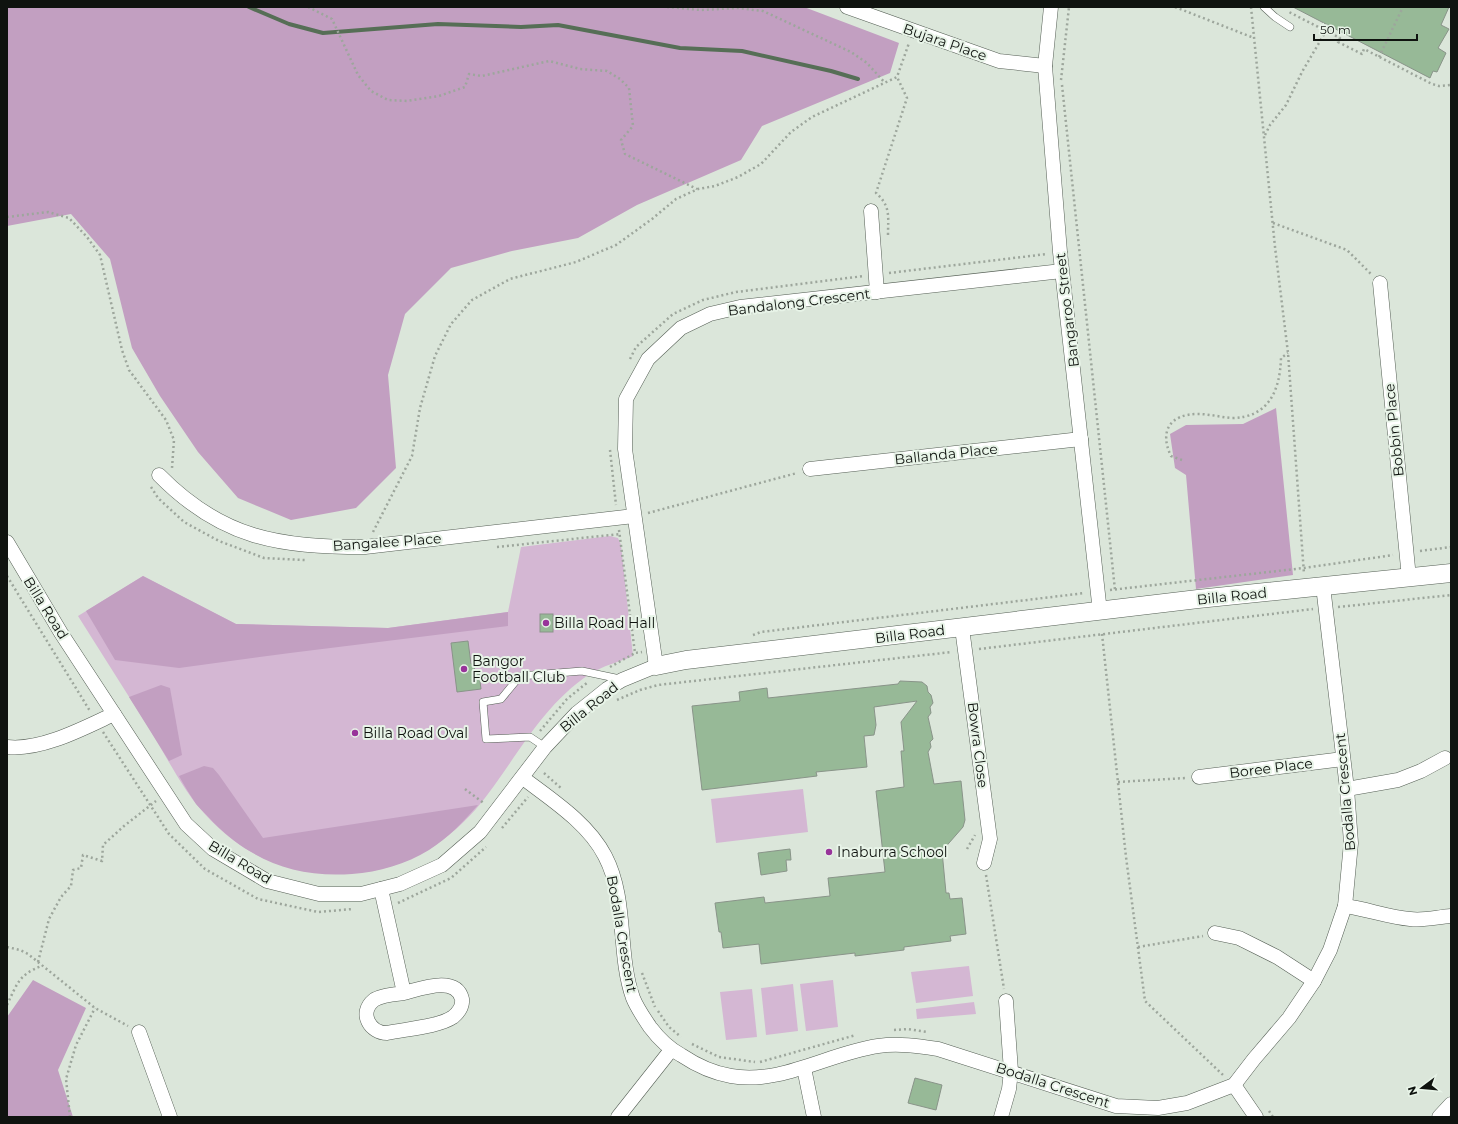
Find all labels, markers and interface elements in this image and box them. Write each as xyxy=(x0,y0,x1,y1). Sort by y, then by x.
scale bar xyxy=(1314,16,1417,42)
street label: Bujara Place xyxy=(901,19,989,65)
text: 50 m xyxy=(1320,22,1351,37)
street label: Bangaroo Street xyxy=(1051,251,1083,368)
street label: Bandalong Crescent xyxy=(727,284,872,320)
street label: Bobbin Place xyxy=(1380,383,1408,477)
street label: Ballanda Place xyxy=(893,440,999,468)
street label: Bangalee Place xyxy=(332,529,442,555)
street label: Billa Road xyxy=(20,573,72,643)
street label: Billa Road xyxy=(1196,583,1268,609)
place label: Billa Road Hall xyxy=(554,614,655,632)
marker: Billa Road Hall xyxy=(541,618,551,628)
street label: Billa Road xyxy=(874,621,946,647)
place label: Bangor Football Club xyxy=(472,652,565,686)
marker: Bangor Football Club xyxy=(459,664,469,674)
street label: Billa Road xyxy=(556,678,622,736)
street label: Bowra Close xyxy=(964,701,992,789)
place label: Billa Road Oval xyxy=(363,724,468,742)
marker: Billa Road Oval xyxy=(350,728,360,738)
street label: Bodalla Crescent xyxy=(1331,732,1359,852)
street label: Boree Place xyxy=(1228,754,1314,782)
street label: Billa Road xyxy=(205,836,275,888)
place label: Inaburra School xyxy=(837,843,948,861)
marker: Inaburra School xyxy=(824,847,834,857)
street label: Bodalla Crescent xyxy=(603,874,641,994)
street label: Bodalla Crescent xyxy=(994,1058,1112,1112)
north arrow xyxy=(1402,1068,1442,1108)
text: N xyxy=(1404,1085,1420,1097)

